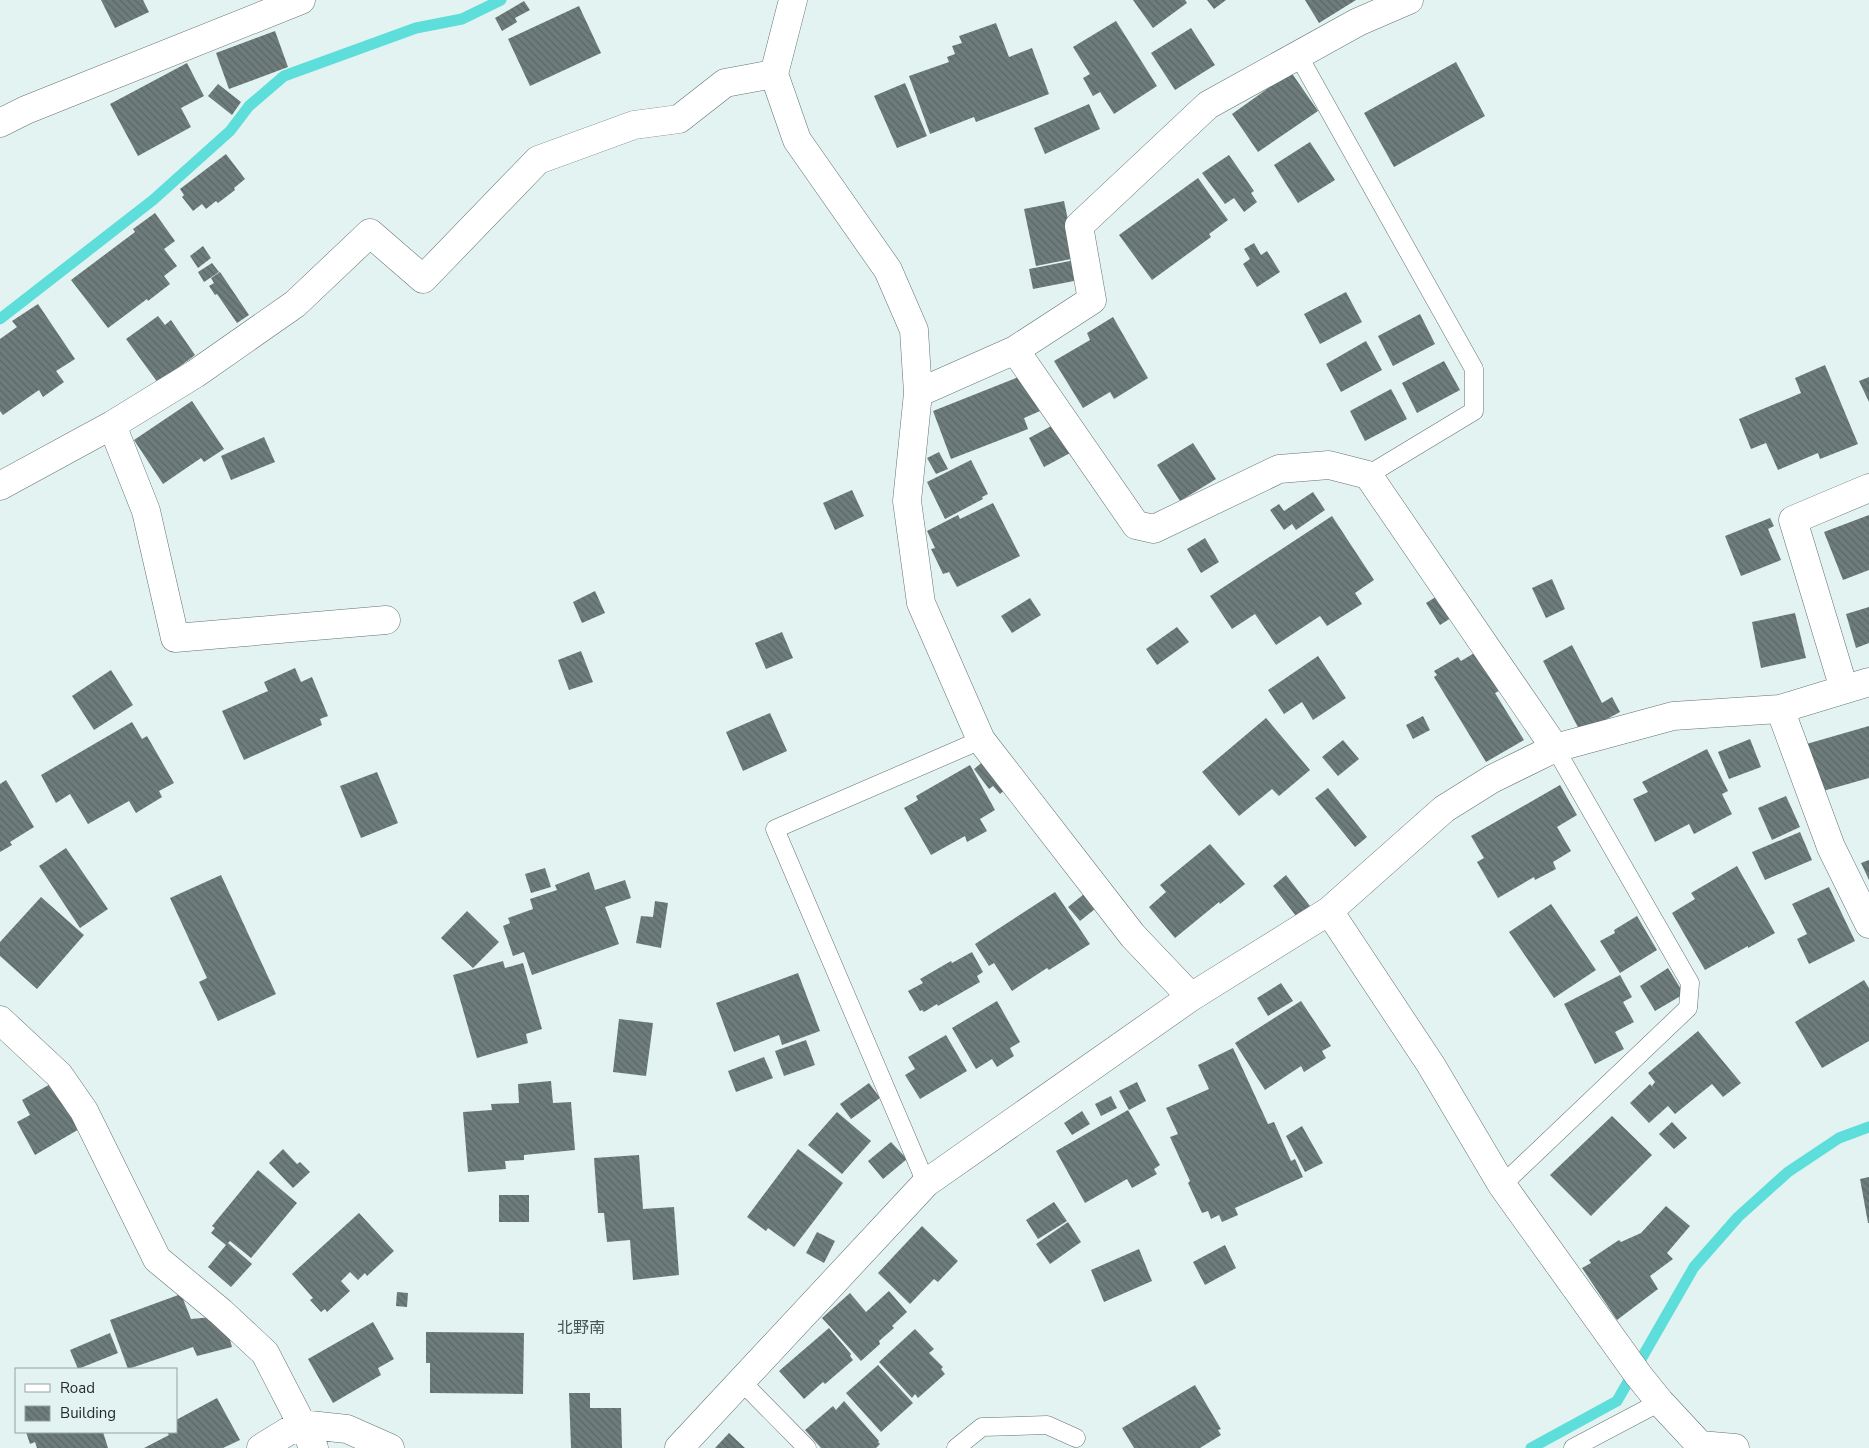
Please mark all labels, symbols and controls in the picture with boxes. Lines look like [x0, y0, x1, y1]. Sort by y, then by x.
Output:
district label: 北野南 [557, 1317, 605, 1339]
legend [15, 1368, 178, 1433]
text: Road [60, 1378, 95, 1398]
text: Building [60, 1403, 116, 1423]

